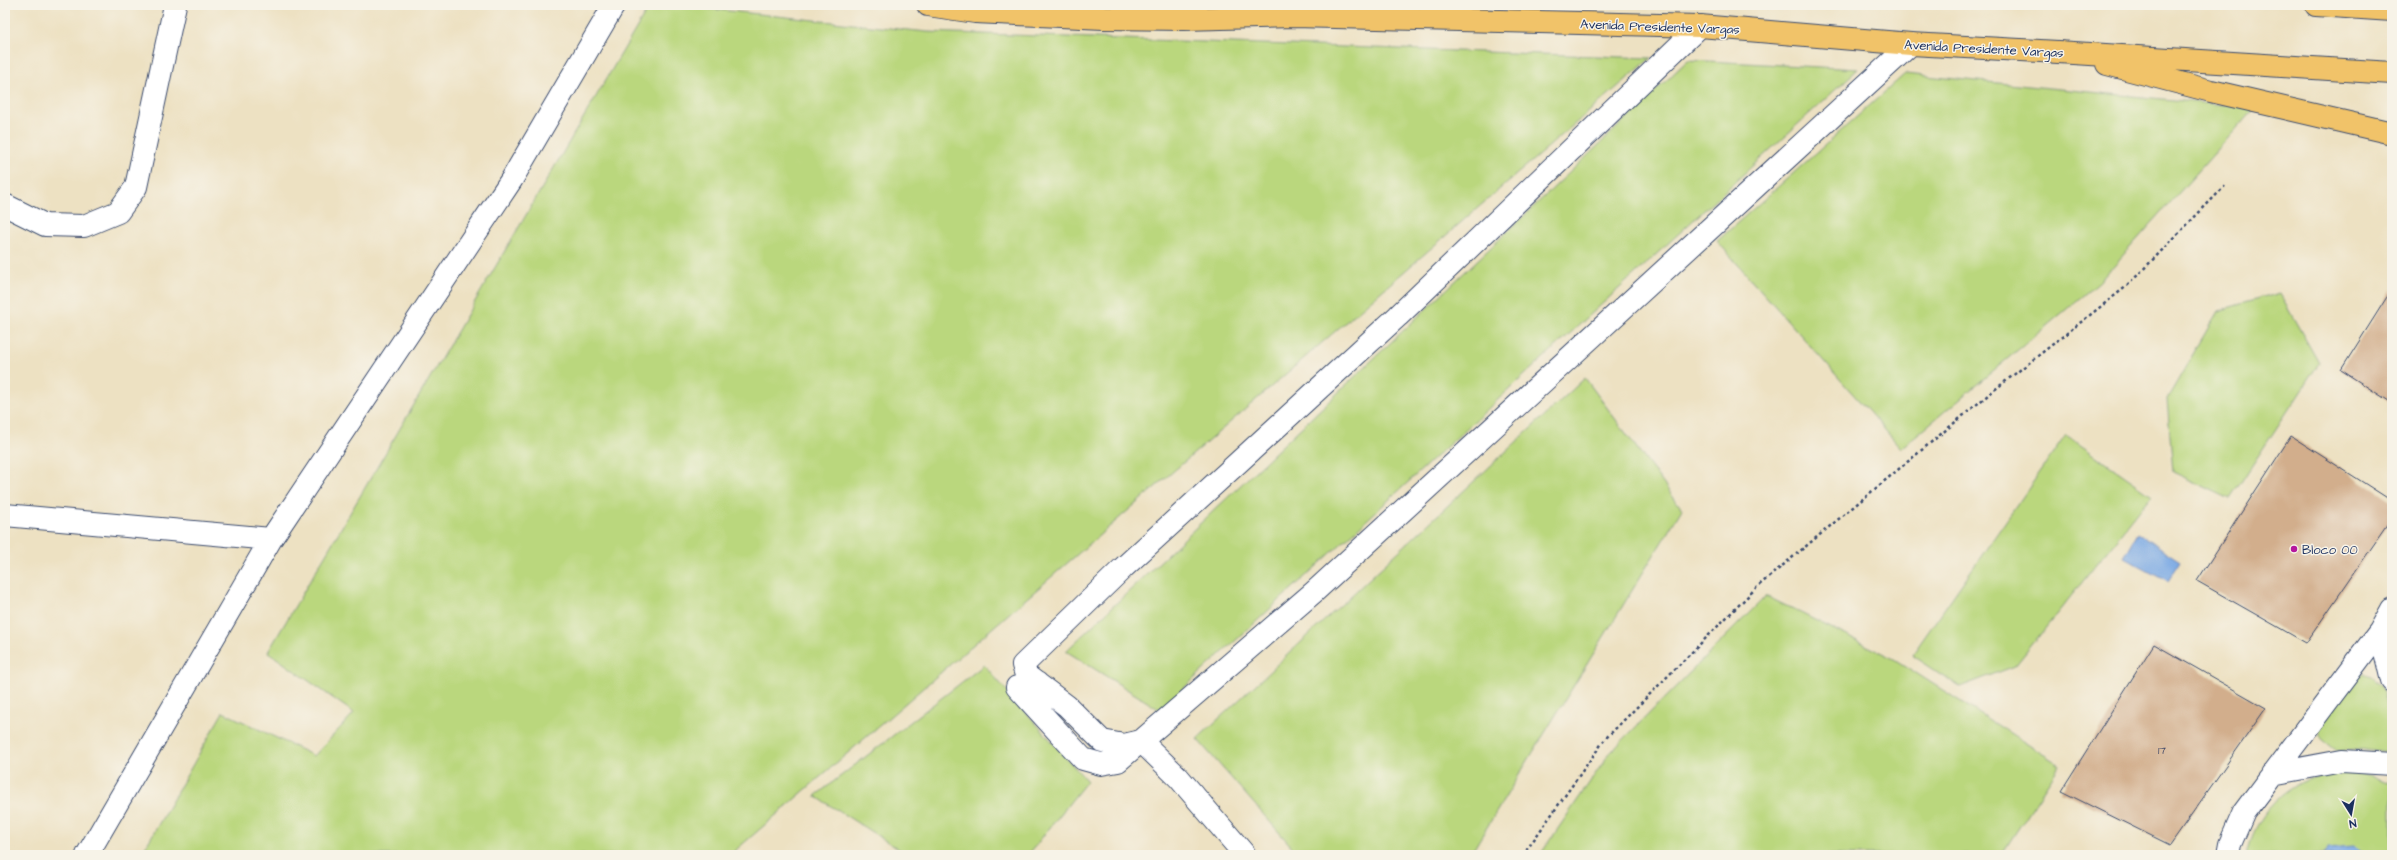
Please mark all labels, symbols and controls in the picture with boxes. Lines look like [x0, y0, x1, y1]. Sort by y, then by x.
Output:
street label: Avenida Presidente Vargas [1580, 15, 1740, 40]
street label: Avenida Presidente Vargas [1904, 36, 2065, 63]
place label: Bloco 00 [2302, 541, 2358, 559]
marker: Bloco 00 [2289, 544, 2299, 554]
house number: 17 [2158, 743, 2166, 758]
north arrow [2331, 794, 2371, 834]
text: N [2348, 815, 2358, 831]

